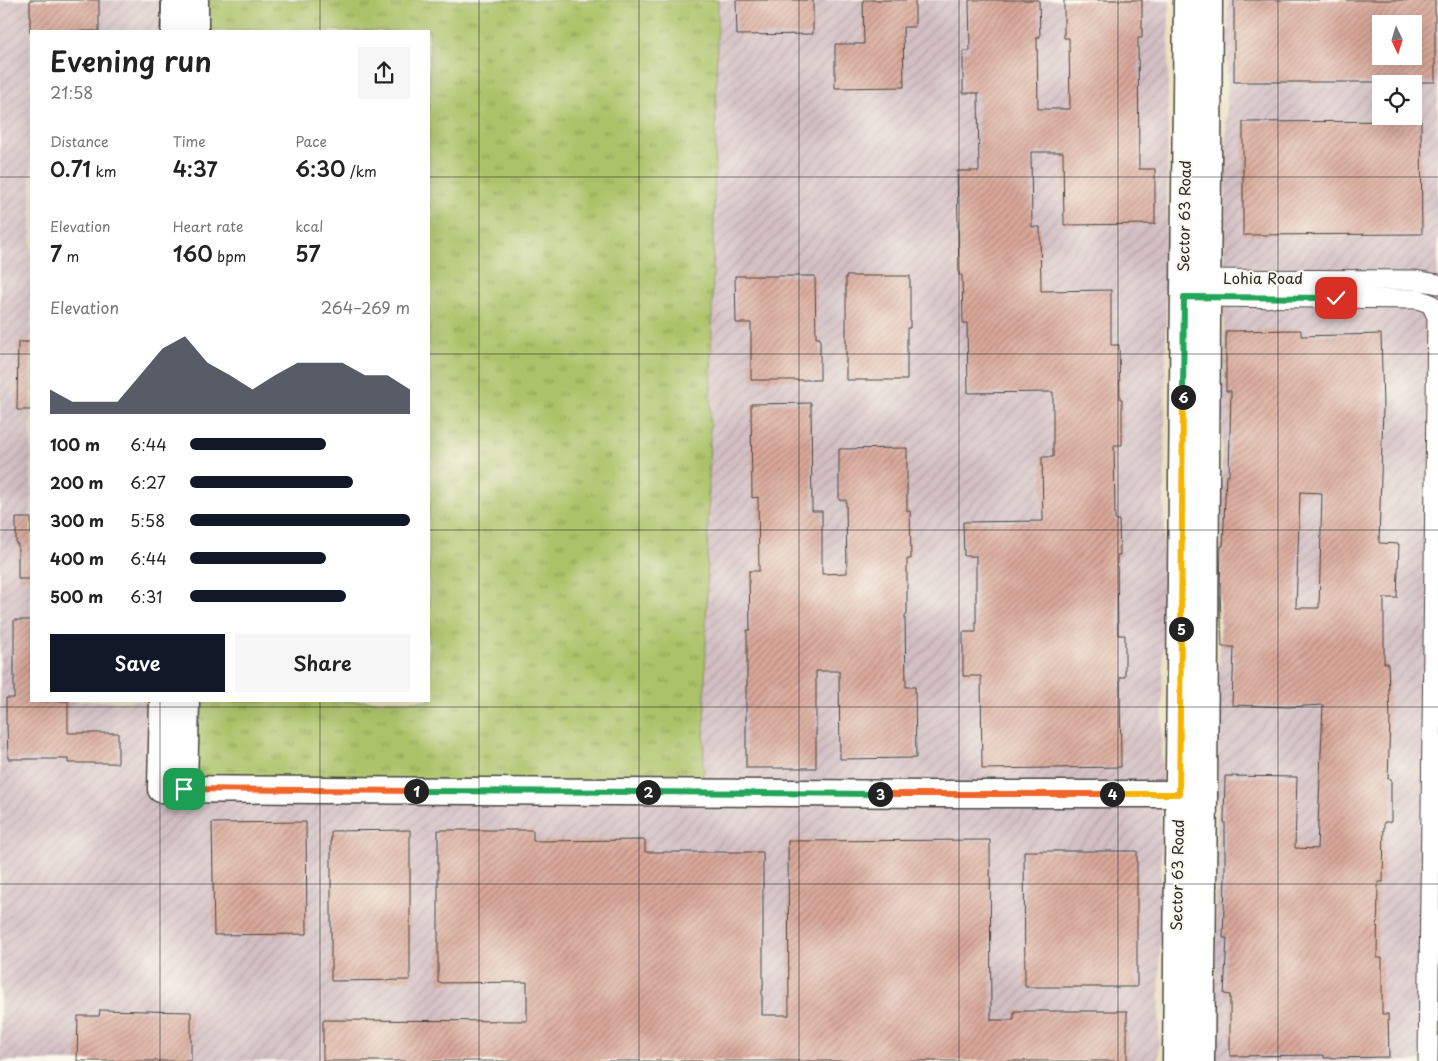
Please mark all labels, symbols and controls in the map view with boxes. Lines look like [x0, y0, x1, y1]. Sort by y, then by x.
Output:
north arrow [1372, 15, 1422, 65]
map controls [1372, 15, 1422, 125]
text: Evening run [50, 39, 212, 82]
button: share [358, 47, 410, 99]
button: locate [1372, 75, 1422, 125]
text: 21:58 [50, 80, 93, 104]
text: Distance [50, 131, 109, 152]
text: Time [173, 131, 206, 152]
text: Pace [295, 131, 327, 152]
text: 0.71 [50, 152, 91, 184]
text: 4:37 [173, 152, 218, 184]
text: 6:30 [295, 152, 346, 184]
street label: Sector 63 Road [1171, 160, 1196, 272]
text: km [91, 161, 117, 182]
text: /km [346, 161, 377, 182]
text: Elevation [50, 216, 110, 237]
text: Heart rate [173, 216, 243, 237]
text: kcal [295, 216, 323, 237]
text: 7 [50, 237, 62, 269]
text: 160 [173, 237, 213, 269]
text: 57 [295, 237, 321, 269]
text: m [62, 246, 79, 267]
text: bpm [213, 246, 246, 267]
street label: Lohia Road [1223, 266, 1303, 289]
pin [1315, 277, 1357, 319]
icon: check [1322, 284, 1350, 312]
text: Elevation [50, 295, 119, 319]
text: 264–269 m [321, 295, 410, 319]
pin: 6 [1170, 384, 1196, 410]
text: 6 [1179, 387, 1188, 408]
text: 100 m [50, 432, 100, 456]
text: 6:44 [130, 432, 167, 456]
text: 200 m [50, 470, 104, 494]
text: 6:27 [130, 470, 166, 494]
text: 300 m [50, 508, 104, 532]
text: 5:58 [130, 508, 165, 532]
text: 400 m [50, 546, 104, 570]
text: 6:44 [130, 546, 167, 570]
text: 500 m [50, 584, 103, 608]
text: 6:31 [130, 584, 163, 608]
pin: 5 [1168, 616, 1194, 642]
text: 5 [1177, 619, 1186, 640]
button: Save [50, 634, 225, 692]
button: Share [235, 634, 410, 692]
pin [163, 768, 205, 810]
icon: arrive [170, 775, 198, 803]
pin: 1 [404, 778, 428, 804]
pin: 2 [636, 780, 660, 804]
text: 1 [413, 781, 420, 802]
text: 2 [644, 782, 653, 803]
pin: 3 [868, 782, 892, 806]
pin: 4 [1100, 782, 1124, 806]
text: 3 [876, 784, 885, 805]
text: 4 [1108, 784, 1117, 805]
street label: Sector 63 Road [1164, 819, 1189, 931]

